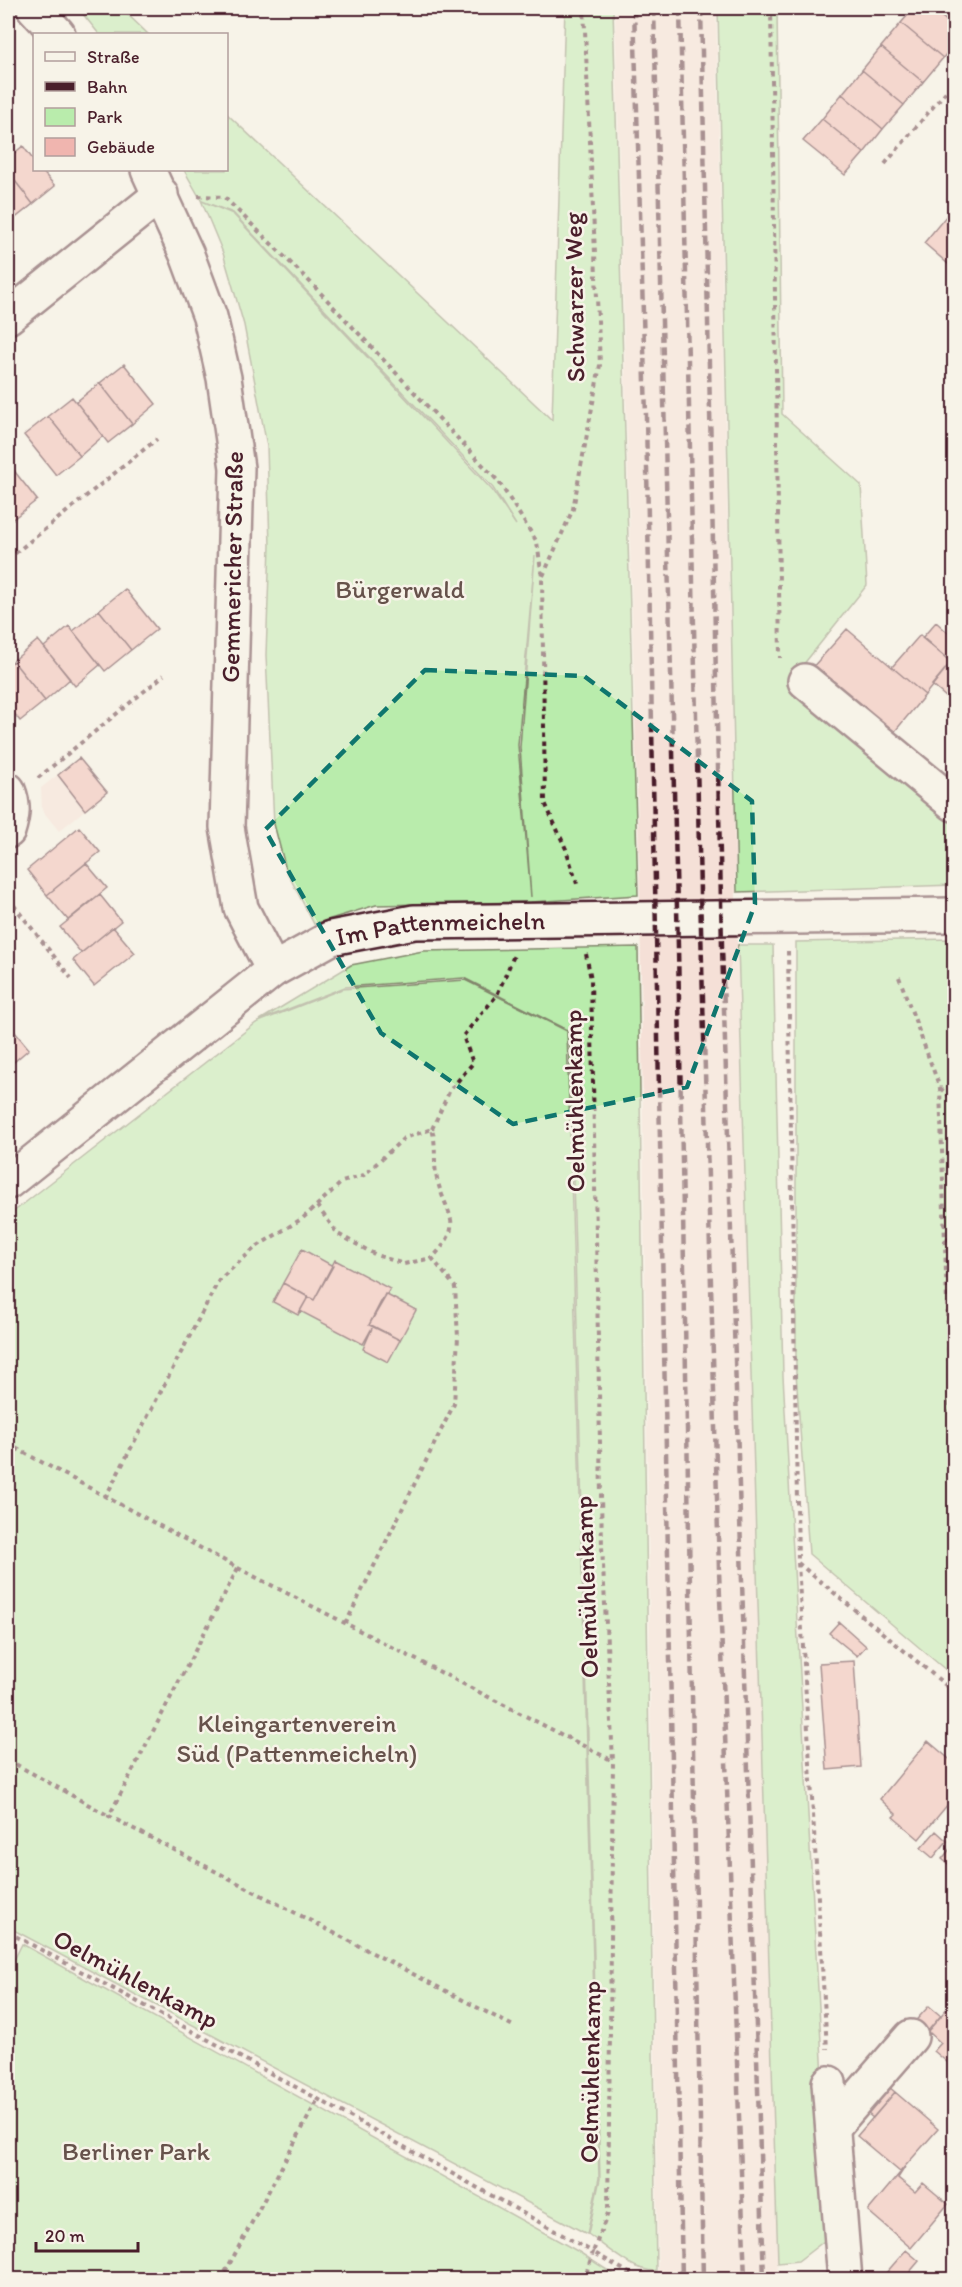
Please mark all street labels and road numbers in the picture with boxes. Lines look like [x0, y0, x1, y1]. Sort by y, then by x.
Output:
street label: Schwarzer Weg [557, 211, 591, 382]
street label: Gemmericher Straße [214, 451, 250, 683]
street label: Im Pattenmeicheln [333, 904, 546, 953]
street label: Oelmühlenkamp [556, 1009, 592, 1193]
street label: Oelmühlenkamp [567, 1495, 605, 1679]
street label: Oelmühlenkamp [48, 1922, 224, 2036]
street label: Oelmühlenkamp [572, 1980, 608, 2164]

